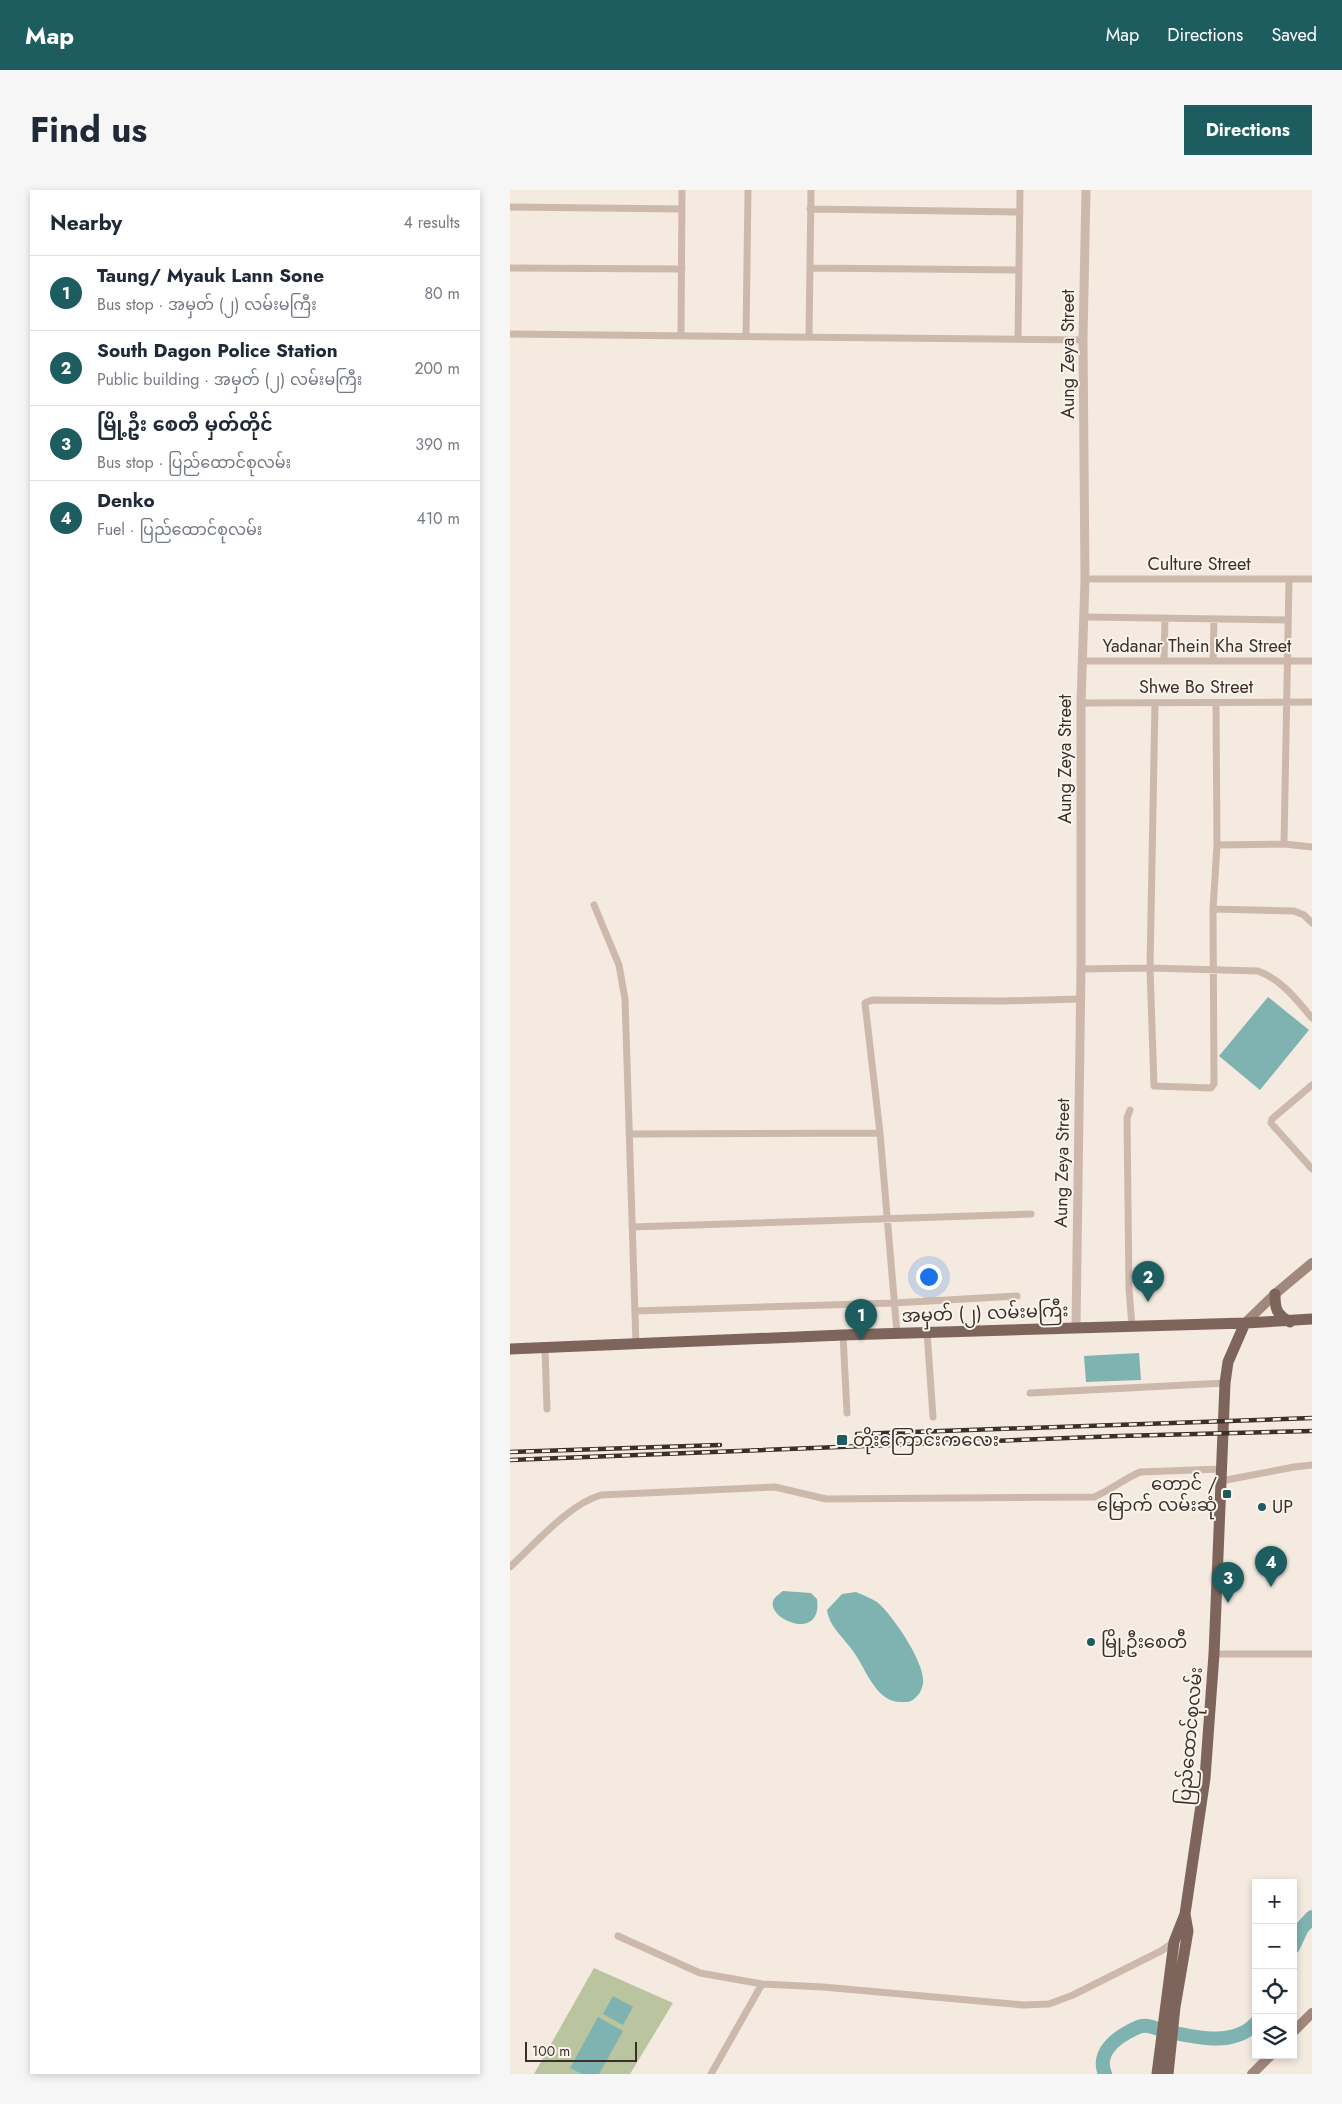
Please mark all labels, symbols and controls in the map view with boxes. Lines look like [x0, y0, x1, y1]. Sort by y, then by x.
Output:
text: Map [25, 18, 74, 53]
text: Map [1106, 22, 1139, 48]
text: Directions [1167, 22, 1243, 48]
text: Saved [1271, 22, 1317, 48]
text: Find us [30, 105, 147, 155]
button: Directions [1184, 105, 1312, 155]
text: Nearby [50, 208, 122, 238]
text: 4 results [404, 211, 460, 234]
text: Taung/ Myauk Lann Sone [97, 262, 324, 289]
text: 1 [62, 282, 70, 305]
text: 80 m [424, 282, 460, 305]
street label: Aung Zeya Street [1055, 289, 1081, 419]
text: Bus stop · အမှတ် (၂) လမ်းမကြီး [97, 293, 317, 316]
text: South Dagon Police Station [97, 337, 338, 364]
text: 2 [61, 357, 71, 380]
text: 200 m [414, 357, 460, 380]
text: Public building · အမှတ် (၂) လမ်းမကြီး [97, 368, 362, 391]
text: မြို့ဦး စေတီ မှတ်တိုင် [97, 411, 273, 438]
text: 3 [61, 433, 71, 456]
text: 390 m [415, 433, 460, 456]
text: Bus stop · ပြည်ထောင်စုလမ်း [97, 451, 291, 474]
text: Denko [97, 487, 155, 514]
text: 4 [60, 507, 72, 530]
text: 410 m [417, 507, 460, 530]
text: Fuel · ပြည်ထောင်စုလမ်း [97, 518, 262, 541]
street label: Culture Street [1147, 551, 1251, 577]
street label: Yadanar Thein Kha Street [1103, 633, 1292, 659]
street label: Shwe Bo Street [1139, 674, 1254, 700]
street label: Aung Zeya Street [1052, 694, 1078, 824]
street label: Aung Zeya Street [1048, 1097, 1076, 1228]
pin: 2 [1132, 1261, 1164, 1302]
your location [916, 1264, 942, 1290]
street label: အမှတ် (၂) လမ်းမကြီး [901, 1296, 1069, 1331]
pin: 1 [845, 1299, 877, 1340]
place label: တိုးကြောင်းကလေး [853, 1426, 999, 1455]
marker: တိုးကြောင်းကလေး [835, 1433, 849, 1447]
place label: တောင် / မြောက် လမ်းဆုံ [1097, 1471, 1217, 1520]
marker: တောင် / မြောက် လမ်းဆုံ [1221, 1488, 1233, 1500]
place label: UP [1272, 1494, 1293, 1520]
marker: UP [1256, 1501, 1268, 1513]
pin: 4 [1255, 1546, 1287, 1587]
pin: 3 [1212, 1562, 1244, 1603]
place label: မြို့ဦးစေတီ [1101, 1628, 1187, 1657]
marker: မြို့ဦးစေတီ [1085, 1636, 1097, 1648]
street label: ပြည်ထောင်စုလမ်း [1171, 1666, 1211, 1806]
map controls [1252, 1879, 1297, 2059]
button: + [1252, 1879, 1297, 1924]
button: − [1252, 1924, 1297, 1969]
button: locate [1252, 1969, 1297, 2014]
button: layers [1252, 2014, 1297, 2059]
scale bar [525, 2039, 638, 2062]
text: 100 m [532, 2041, 570, 2061]

